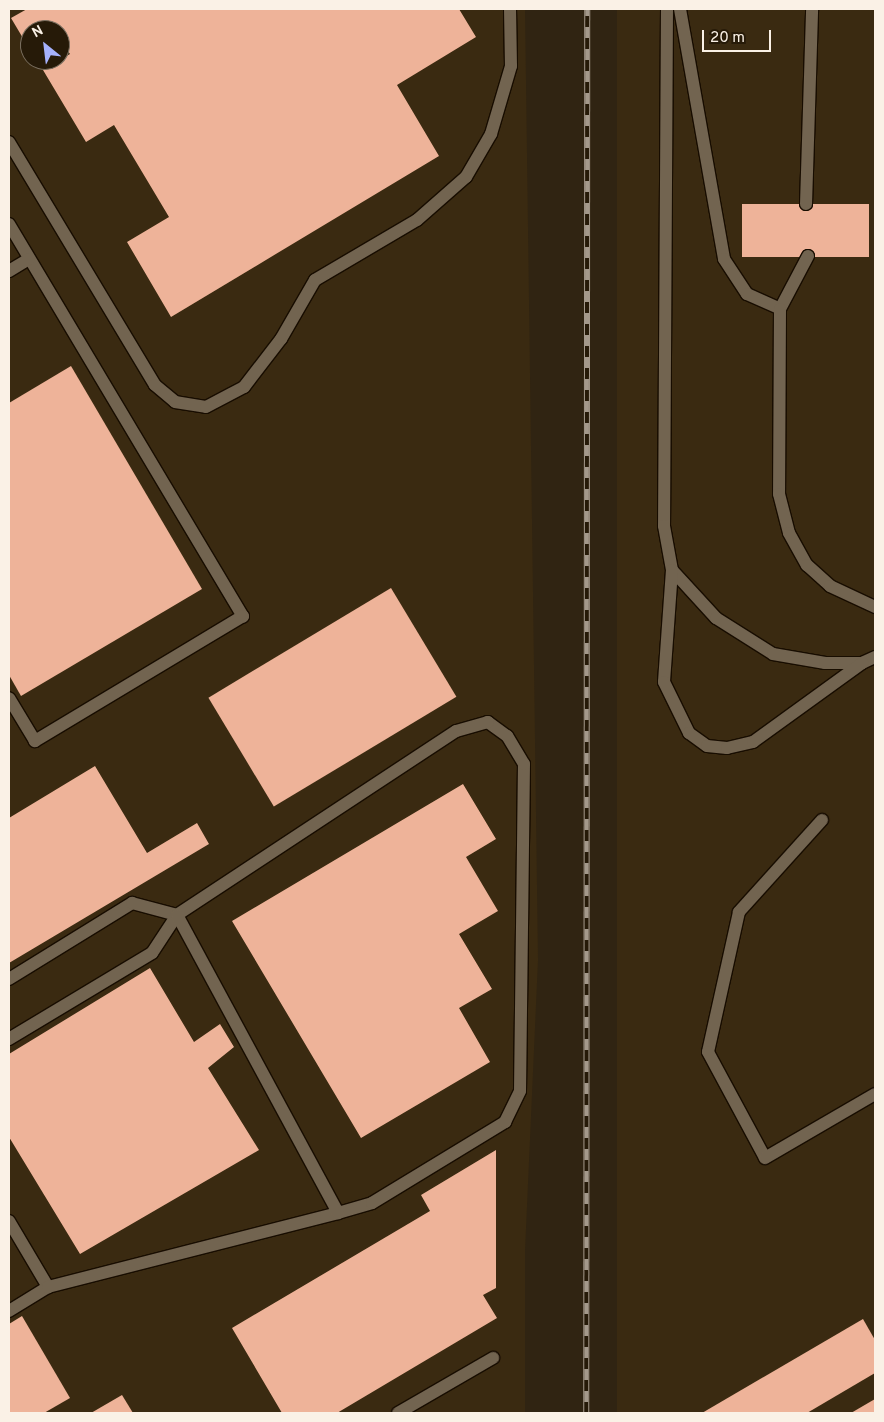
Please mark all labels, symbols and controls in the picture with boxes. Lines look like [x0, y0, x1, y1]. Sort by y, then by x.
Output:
north arrow [20, 20, 70, 70]
scale bar [704, 20, 773, 52]
text: N [29, 22, 46, 42]
text: 20 m [710, 29, 745, 48]

